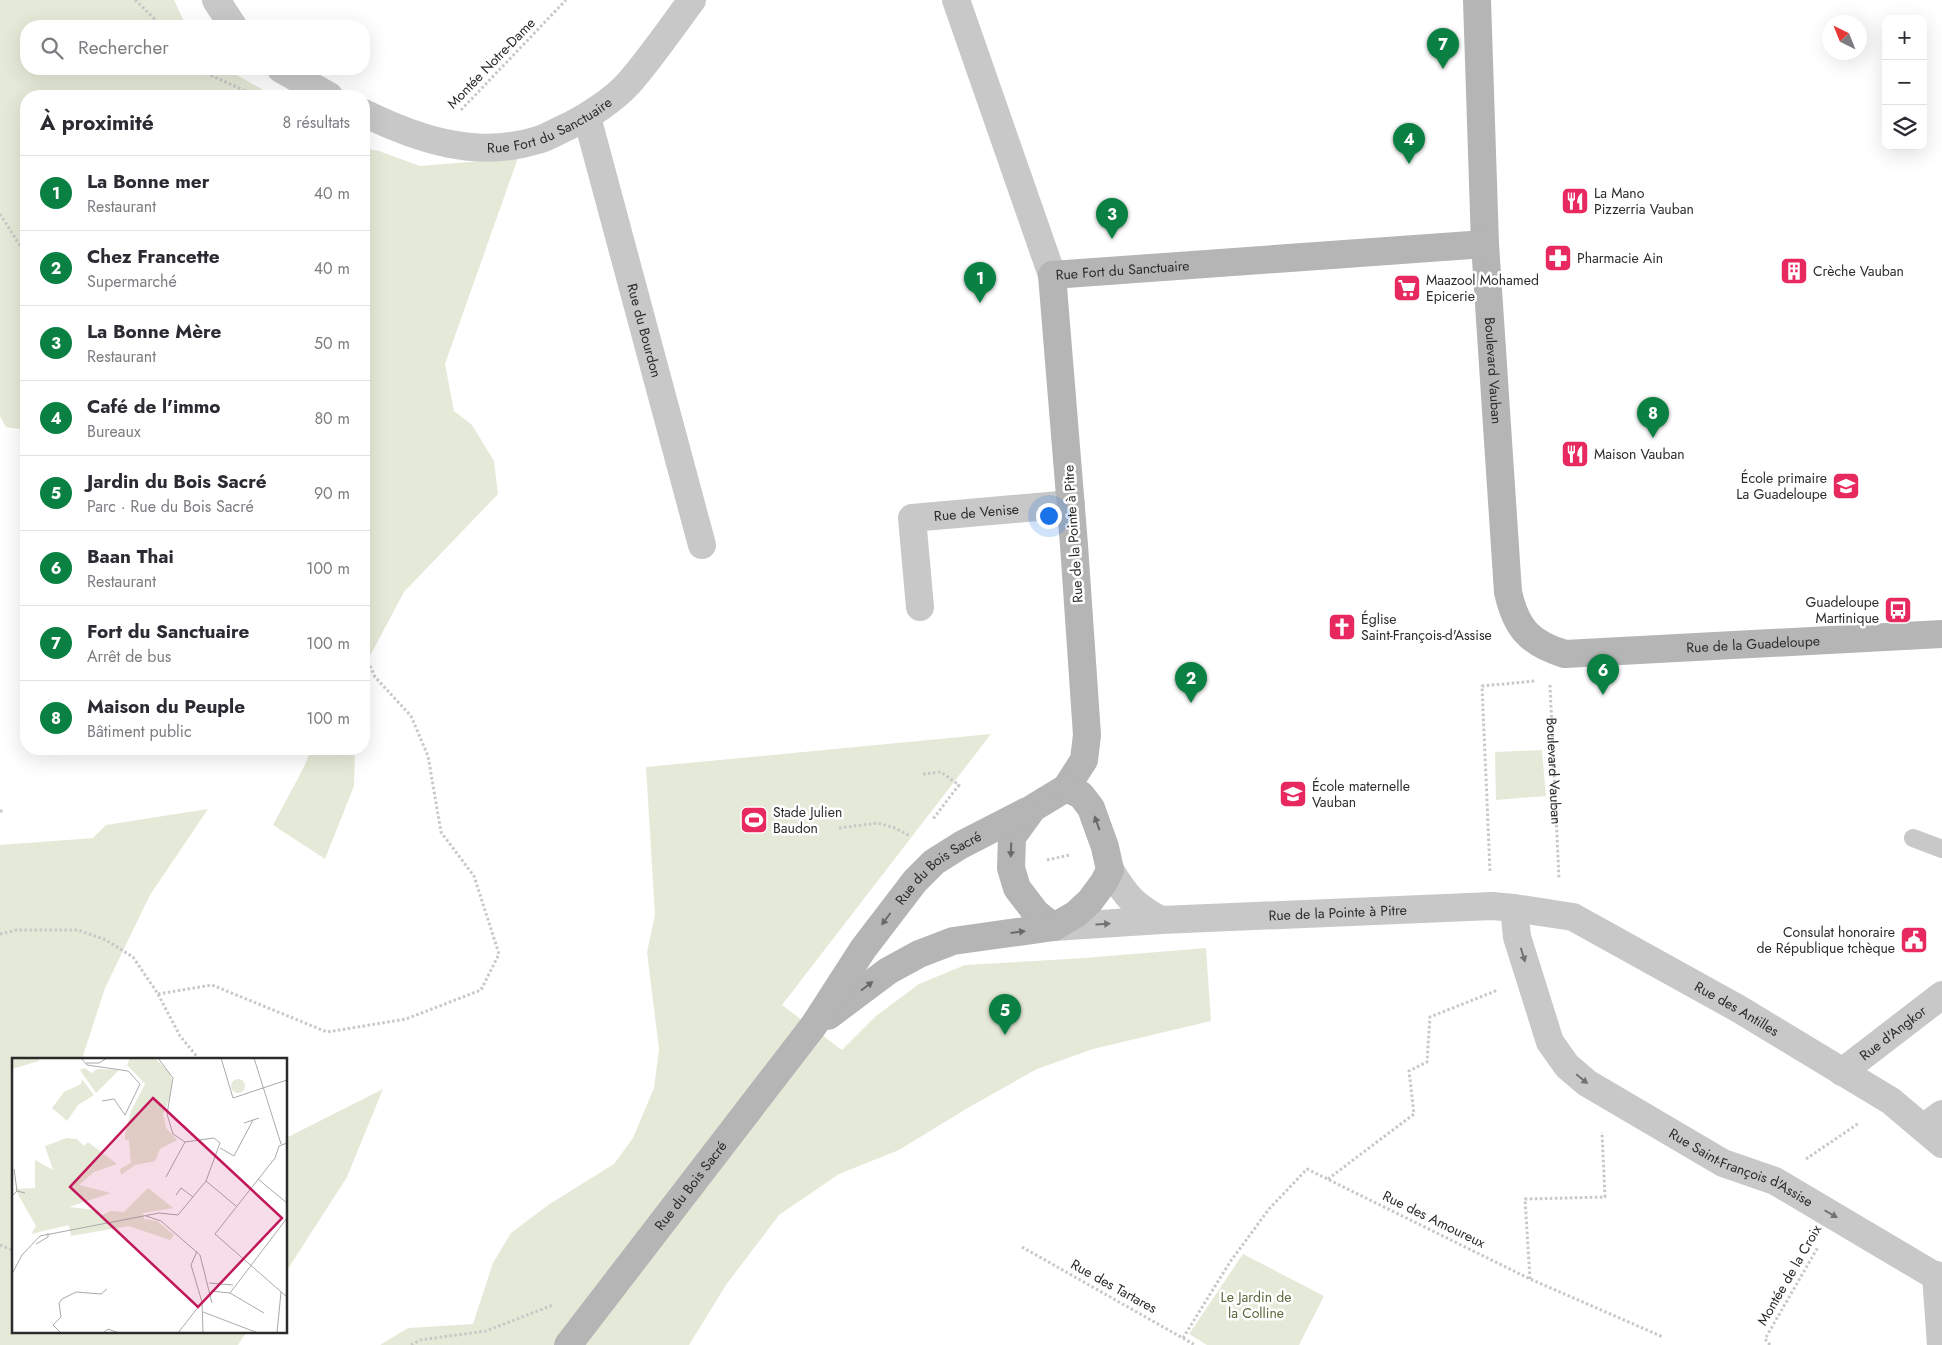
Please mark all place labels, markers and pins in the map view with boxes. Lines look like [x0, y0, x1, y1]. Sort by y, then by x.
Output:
pin: 7 [1427, 28, 1459, 69]
pin: 4 [1393, 123, 1425, 164]
place label: La Mano Pizzerria Vauban [1594, 183, 1694, 219]
restaurant icon: La Mano Pizzerria Vauban [1560, 186, 1590, 216]
pin: 3 [1096, 198, 1128, 239]
pharmacy icon: Pharmacie Ain [1543, 243, 1573, 273]
place label: Pharmacie Ain [1577, 248, 1663, 268]
building icon: Crèche Vauban [1779, 256, 1809, 286]
place label: Crèche Vauban [1813, 261, 1904, 281]
pin: 1 [964, 262, 996, 303]
place label: Maazool Mohamed Epicerie [1426, 270, 1539, 306]
supermarket icon: Maazool Mohamed Epicerie [1392, 273, 1422, 303]
pin: 8 [1637, 397, 1669, 438]
restaurant icon: Maison Vauban [1560, 439, 1590, 469]
place label: Maison Vauban [1594, 444, 1685, 464]
place label: École primaire La Guadeloupe [1736, 468, 1827, 504]
school or university icon: École primaire La Guadeloupe [1831, 471, 1861, 501]
place label: Guadeloupe Martinique [1805, 592, 1879, 628]
bus stop icon: Guadeloupe Martinique [1883, 595, 1913, 625]
place label: Église Saint-François-d'Assise [1361, 609, 1492, 645]
church icon: Église Saint-François-d'Assise [1327, 612, 1357, 642]
pin: 6 [1587, 654, 1619, 695]
pin: 2 [1175, 662, 1207, 703]
place label: École maternelle Vauban [1312, 776, 1410, 812]
school or university icon: École maternelle Vauban [1278, 779, 1308, 809]
place label: Stade Julien Baudon [773, 802, 842, 838]
sports icon: Stade Julien Baudon [739, 805, 769, 835]
place label: Consulat honoraire de République tchèque [1756, 922, 1895, 958]
public building icon: Consulat honoraire de République tchèque [1899, 925, 1929, 955]
pin: 5 [989, 994, 1021, 1035]

